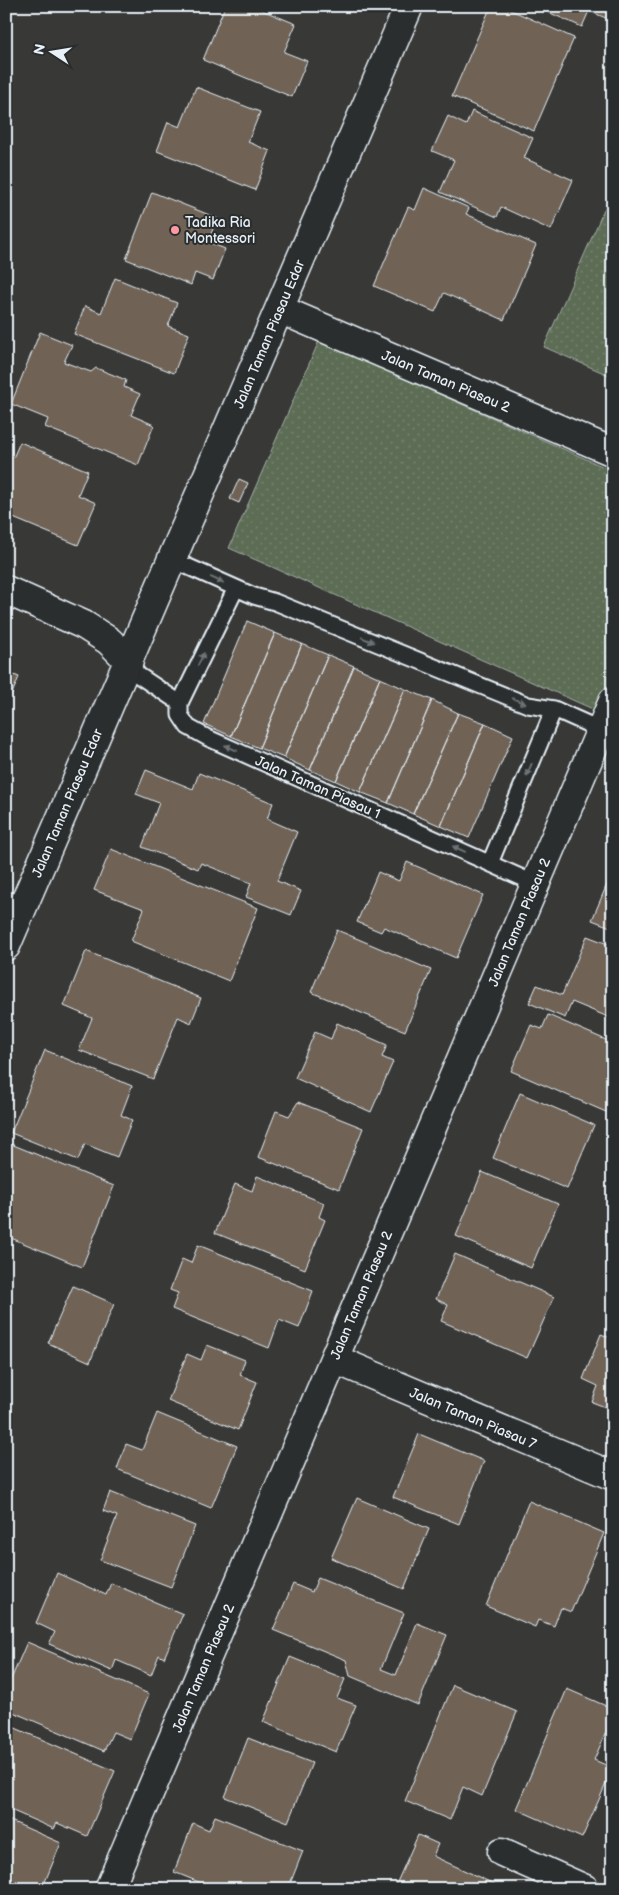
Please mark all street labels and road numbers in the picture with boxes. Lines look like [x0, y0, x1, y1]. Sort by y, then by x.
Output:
street label: Jalan Taman Piasau Edar [230, 256, 309, 411]
street label: Jalan Taman Piasau 2 [379, 347, 513, 417]
street label: Jalan Taman Piasau Edar [28, 725, 107, 880]
street label: Jalan Taman Piasau 1 [253, 752, 383, 823]
street label: Jalan Taman Piasau 2 [485, 855, 555, 989]
street label: Jalan Taman Piasau 2 [327, 1228, 397, 1362]
street label: Jalan Taman Piasau 7 [407, 1384, 539, 1453]
street label: Jalan Taman Piasau 2 [169, 1601, 239, 1735]

